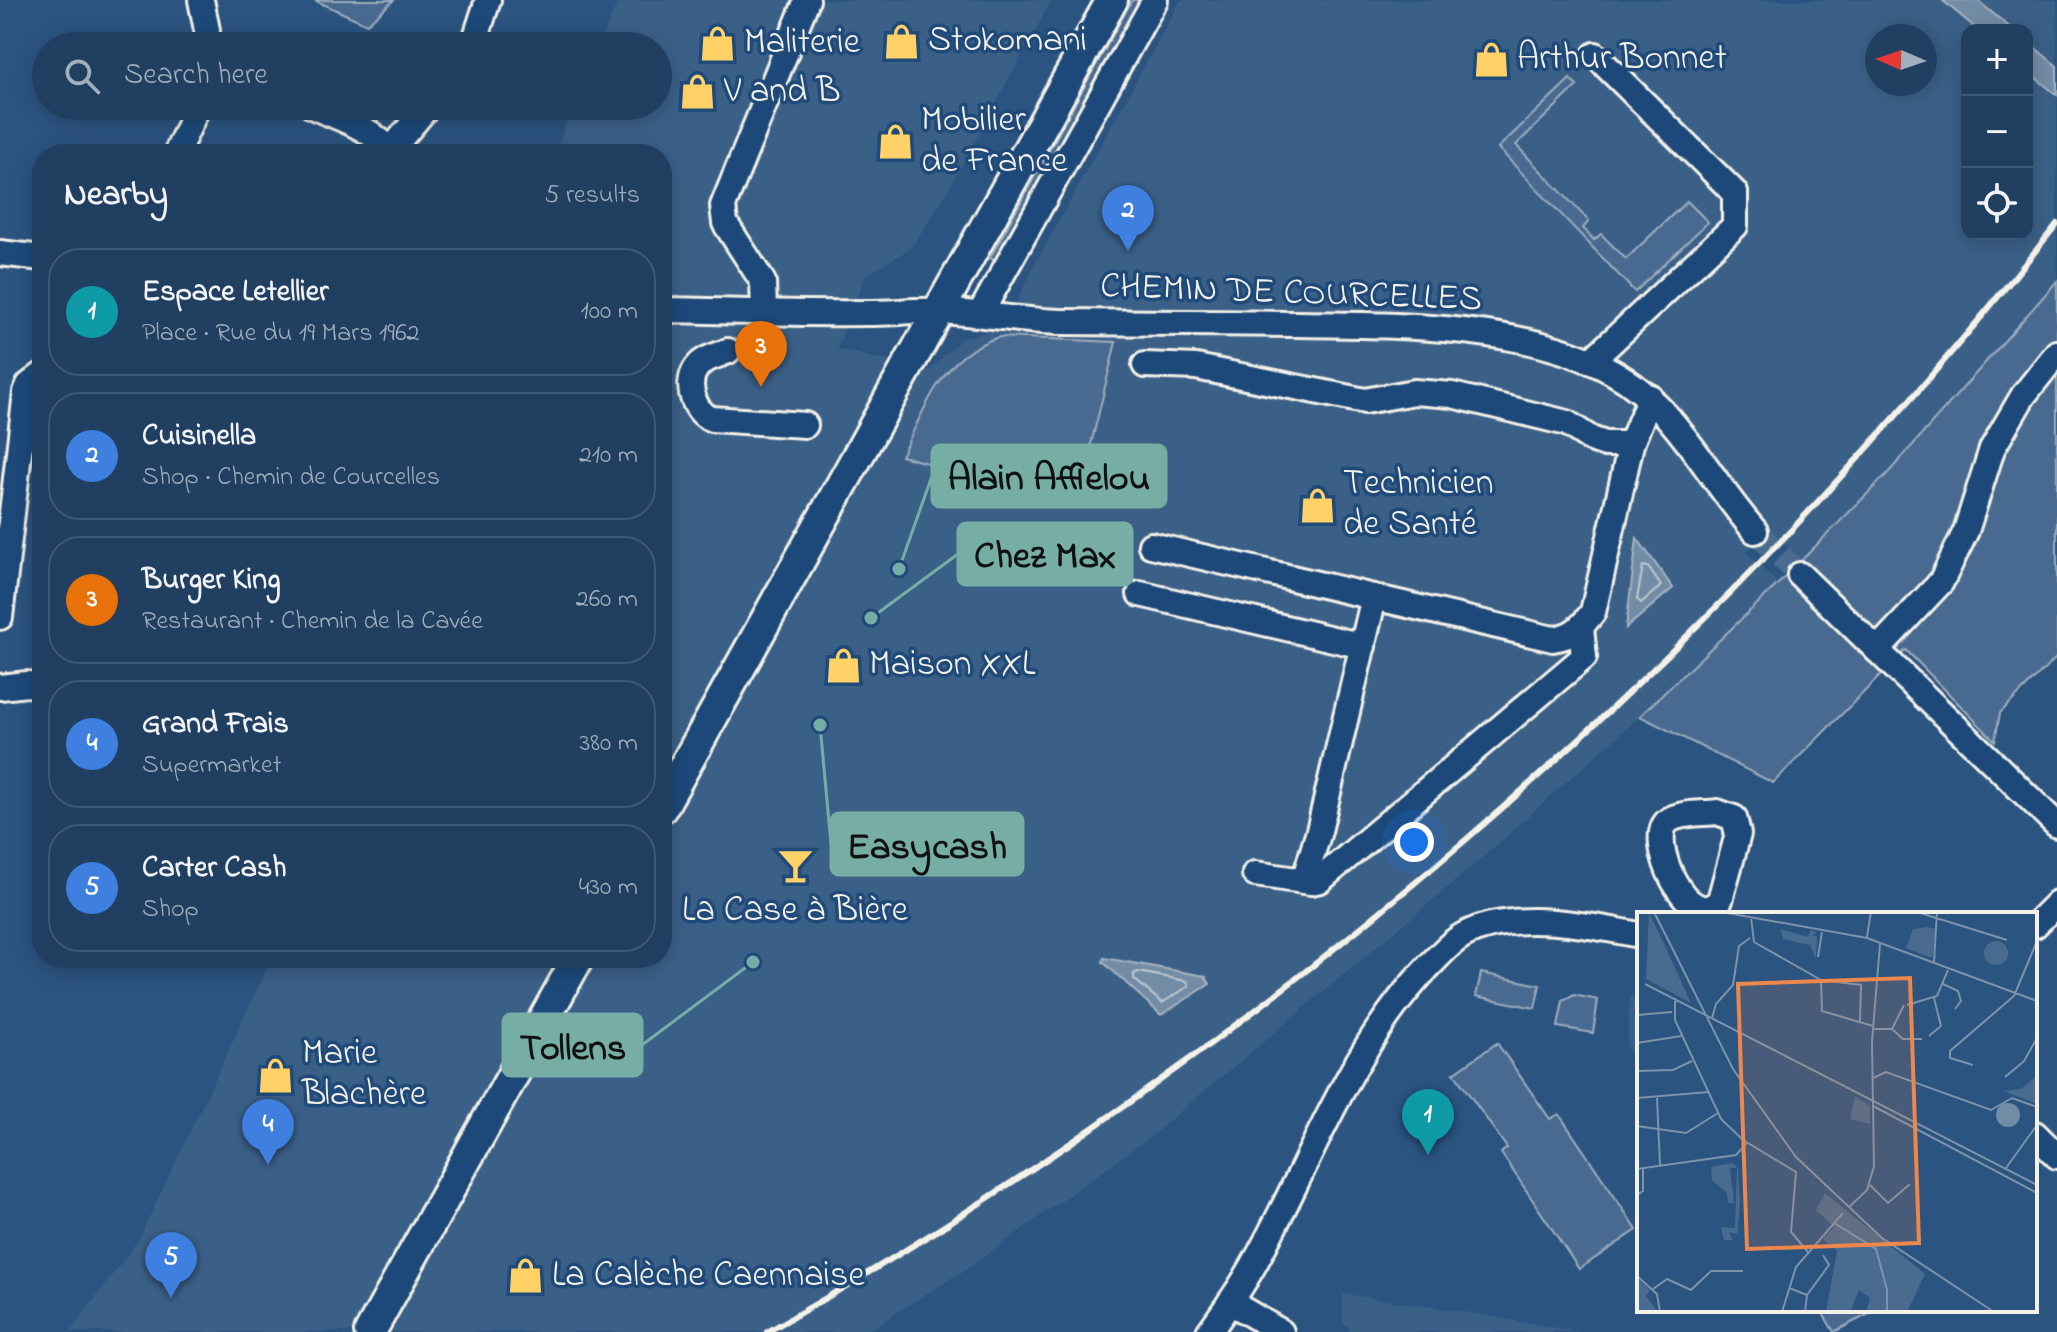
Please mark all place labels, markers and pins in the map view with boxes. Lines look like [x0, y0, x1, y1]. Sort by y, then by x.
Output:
place label: Stokomani [928, 15, 1087, 68]
place label: Maliterie [744, 17, 861, 70]
shop icon: Stokomani [883, 22, 921, 60]
shop icon: Maliterie [699, 24, 737, 62]
place label: Arthur Bonnet [1517, 33, 1727, 86]
shop icon: Arthur Bonnet [1472, 40, 1510, 78]
place label: V and B [723, 66, 841, 119]
shop icon: V and B [679, 73, 717, 111]
place label: Mobilier de France [921, 95, 1068, 189]
shop icon: Mobilier de France [876, 123, 914, 161]
pin: 2 [1102, 185, 1154, 251]
pin: 3 [735, 321, 787, 387]
callout: Alain Afflelou [932, 445, 1166, 507]
place label: Technicien de Santé [1343, 458, 1493, 552]
shop icon: Technicien de Santé [1298, 486, 1336, 524]
callout: Chez Max [958, 523, 1132, 585]
place label: Maison XXL [869, 639, 1036, 692]
shop icon: Maison XXL [824, 646, 862, 684]
callout: Easycash [831, 813, 1023, 875]
bar icon: La Case à Bière [776, 847, 814, 885]
place label: La Case à Bière [682, 885, 909, 938]
callout: Tollens [503, 1014, 642, 1076]
place label: Marie Blachère [301, 1028, 427, 1122]
shop icon: Marie Blachère [257, 1056, 295, 1094]
pin: 1 [1402, 1089, 1454, 1155]
pin: 4 [242, 1099, 294, 1165]
pin: 5 [145, 1232, 197, 1298]
place label: La Calèche Caennaise [552, 1250, 865, 1303]
shop icon: La Calèche Caennaise [507, 1257, 545, 1295]

